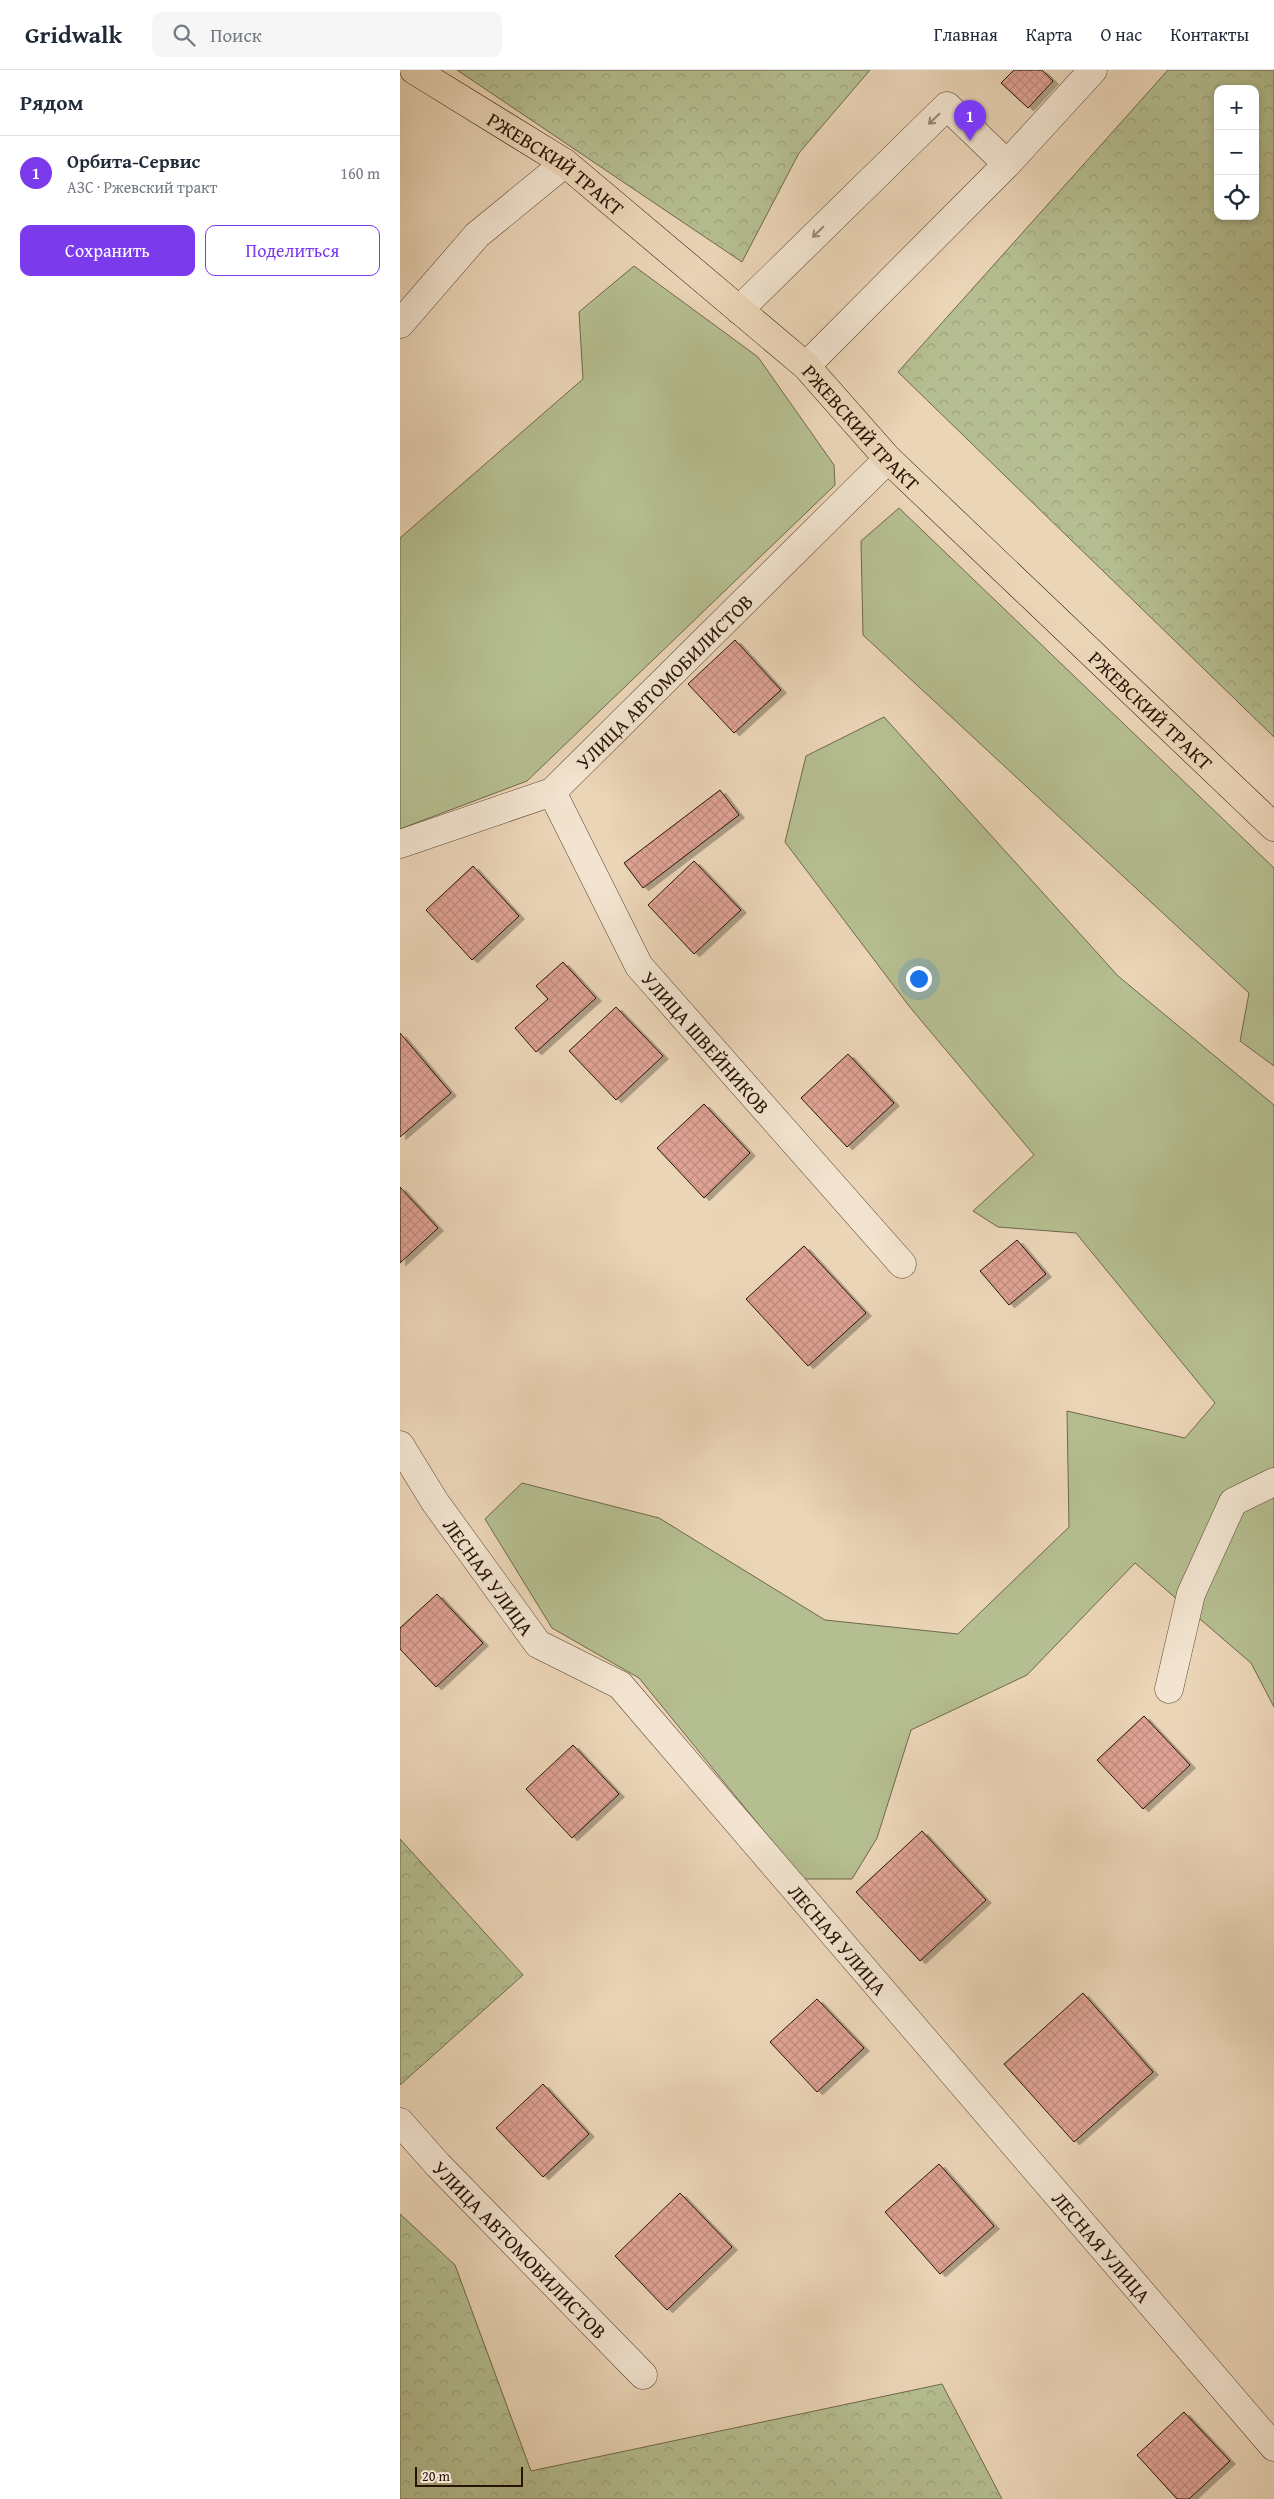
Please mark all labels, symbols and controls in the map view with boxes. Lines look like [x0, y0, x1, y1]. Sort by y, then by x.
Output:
search box [152, 12, 502, 57]
text: Gridwalk [25, 17, 122, 52]
icon: search [170, 21, 198, 49]
text: Поиск [210, 21, 262, 49]
text: Главная [934, 21, 998, 48]
text: Карта [1026, 21, 1072, 48]
text: О нас [1100, 21, 1142, 48]
text: Контакты [1170, 21, 1249, 48]
map controls [1214, 85, 1259, 220]
button: + [1214, 85, 1259, 130]
text: Рядом [20, 87, 83, 118]
pin: 1 [954, 100, 986, 141]
street label: РЖЕВСКИЙ ТРАКТ [482, 104, 631, 222]
one-way arrow [928, 112, 940, 125]
button: − [1214, 130, 1259, 175]
text: Орбита-Сервис [67, 147, 200, 175]
text: 1 [32, 161, 40, 185]
text: 160 m [340, 161, 380, 185]
text: АЗС · Ржевский тракт [67, 175, 217, 199]
button: locate [1214, 175, 1259, 220]
button: Сохранить [20, 225, 195, 276]
button: Поделиться [205, 225, 380, 276]
one-way arrow [812, 226, 824, 239]
street label: РЖЕВСКИЙ ТРАКТ [796, 358, 927, 497]
street label: УЛИЦА АВТОМОБИЛИСТОВ [569, 587, 759, 776]
street label: РЖЕВСКИЙ ТРАКТ [1082, 643, 1220, 776]
street label: УЛИЦА ШВЕЙНИКОВ [635, 964, 777, 1120]
your location [906, 966, 932, 992]
street label: ЛЕСНАЯ УЛИЦА [437, 1512, 542, 1641]
street label: ЛЕСНАЯ УЛИЦА [782, 1877, 894, 2001]
street label: УЛИЦА АВТОМОБИЛИСТОВ [426, 2153, 614, 2345]
street label: ЛЕСНАЯ УЛИЦА [1046, 2184, 1158, 2309]
scale bar [415, 2464, 522, 2487]
text: 20 m [422, 2466, 450, 2486]

